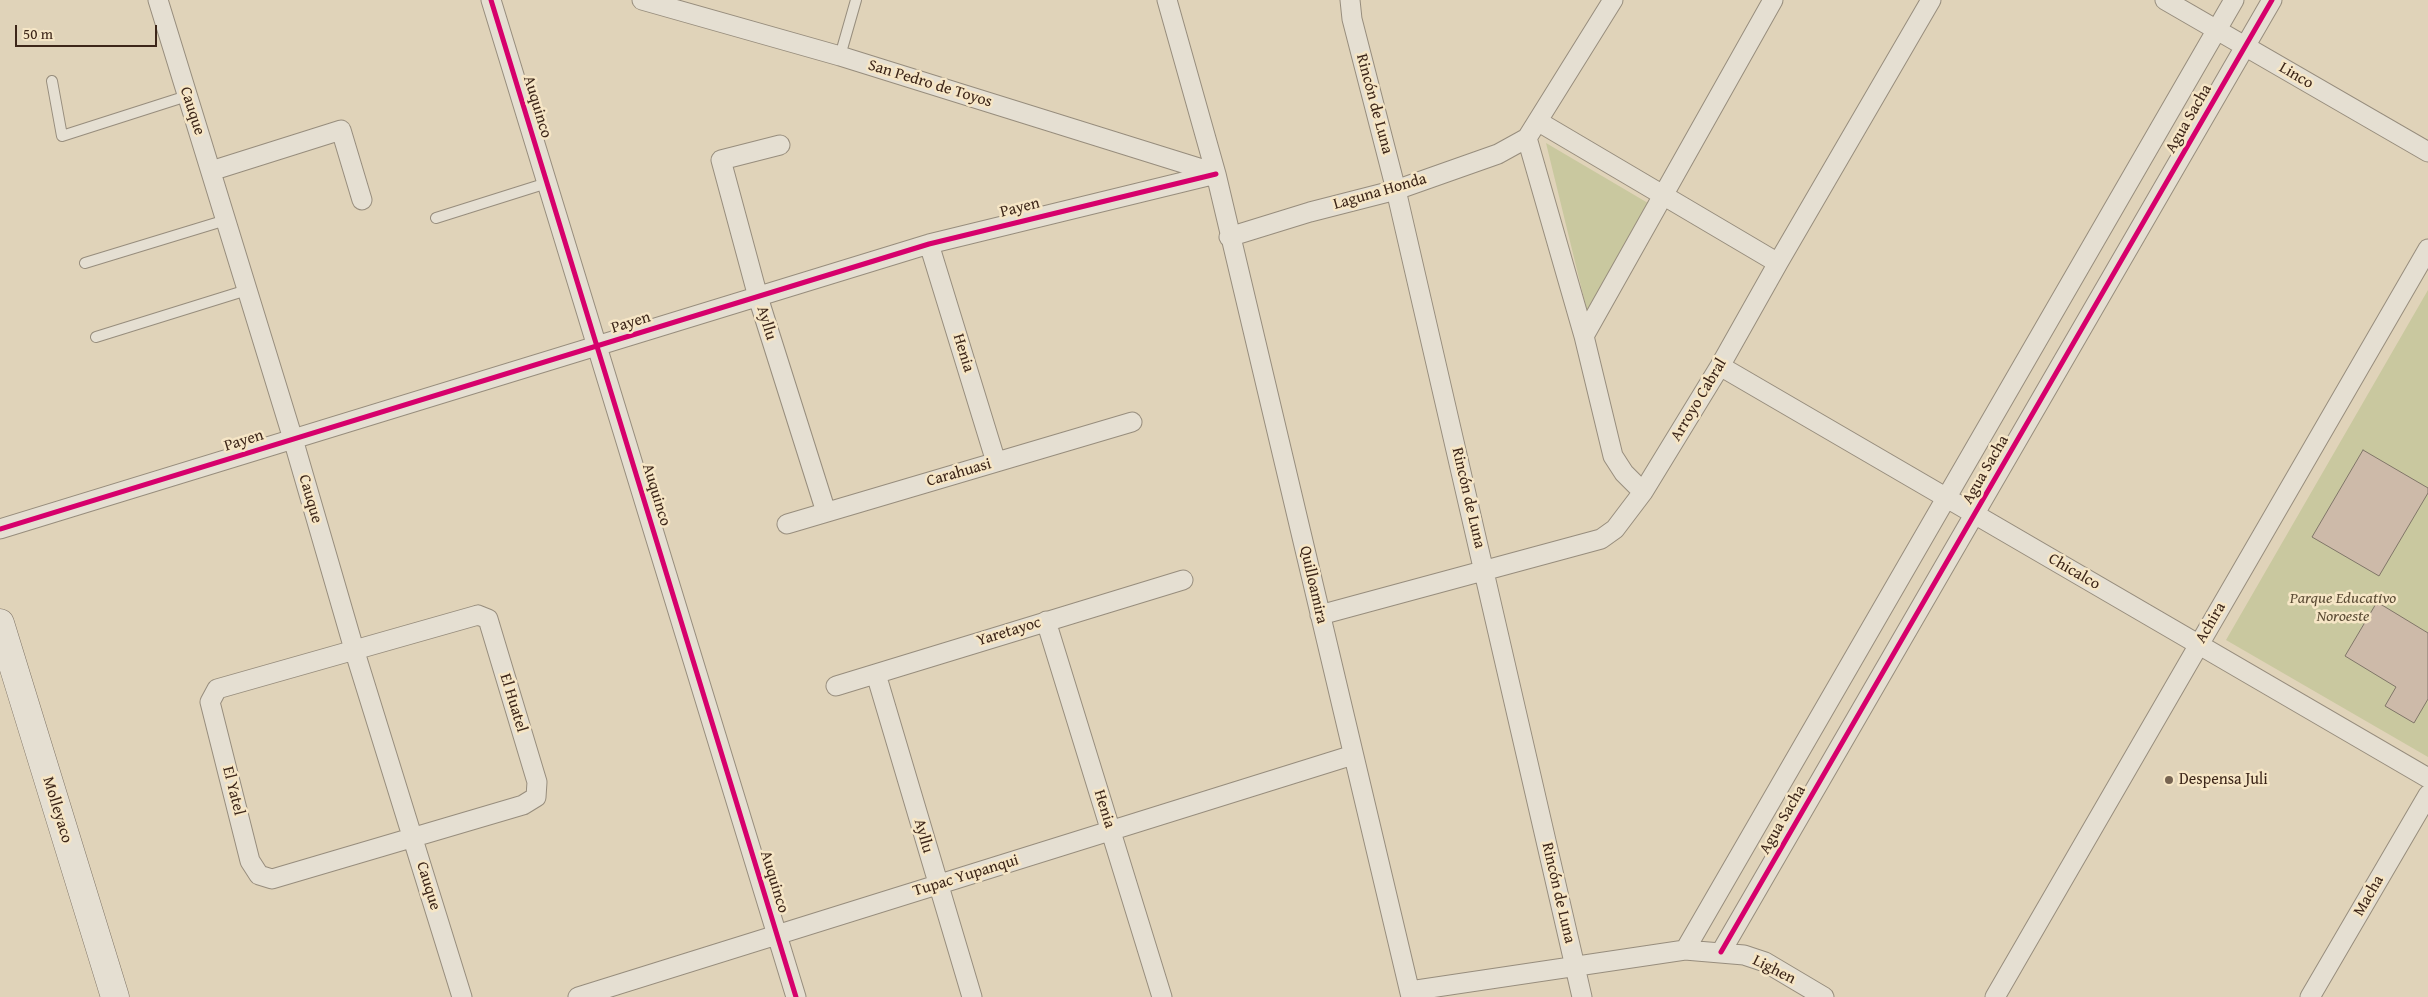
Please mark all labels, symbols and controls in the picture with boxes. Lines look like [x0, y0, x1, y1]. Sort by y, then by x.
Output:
scale bar [18, 15, 160, 47]
text: 50 m [23, 23, 53, 44]
street label: Rincón de Luna [1351, 52, 1397, 156]
street label: San Pedro de Toyos [866, 56, 994, 112]
street label: Linco [2275, 59, 2317, 93]
street label: Auquinco [518, 74, 556, 140]
street label: Agua Sacha [2162, 81, 2216, 157]
street label: Cauque [175, 84, 209, 138]
street label: Laguna Honda [1331, 170, 1429, 214]
street label: Payen [998, 194, 1042, 222]
street label: Ayllu [752, 304, 780, 342]
street label: Payen [609, 308, 653, 338]
street label: Henia [948, 331, 978, 375]
street label: Arroyo Cabral [1667, 355, 1731, 445]
street label: Payen [222, 426, 266, 456]
street label: Agua Sacha [1959, 432, 2013, 508]
street label: Rincón de Luna [1447, 446, 1489, 550]
street label: Carahuasi [924, 455, 994, 491]
street label: Auquinco [637, 462, 675, 528]
street label: Cauque [294, 473, 326, 525]
street label: Quilloamira [1295, 544, 1331, 626]
street label: Chicalco [2045, 550, 2103, 594]
park label: Parque Educativo Noroeste [2290, 589, 2396, 627]
street label: Achira [2192, 599, 2230, 647]
street label: Yaretayoc [975, 613, 1043, 651]
street label: El Huatel [495, 671, 531, 735]
street label: El Yatel [218, 764, 248, 818]
place label: Despensa Juli [2179, 770, 2268, 790]
marker: Despensa Juli [2163, 774, 2175, 786]
street label: Molleyaco [38, 775, 76, 845]
street label: Agua Sacha [1756, 782, 1810, 858]
street label: Henia [1089, 787, 1119, 831]
street label: Ayllu [909, 817, 937, 855]
street label: Rincón de Luna [1537, 841, 1579, 945]
street label: Auquinco [755, 849, 793, 915]
street label: Tupac Yupanqui [911, 851, 1021, 901]
street label: Cauque [412, 860, 444, 912]
street label: Macha [2350, 872, 2388, 920]
street label: Lighen [1749, 951, 1799, 989]

